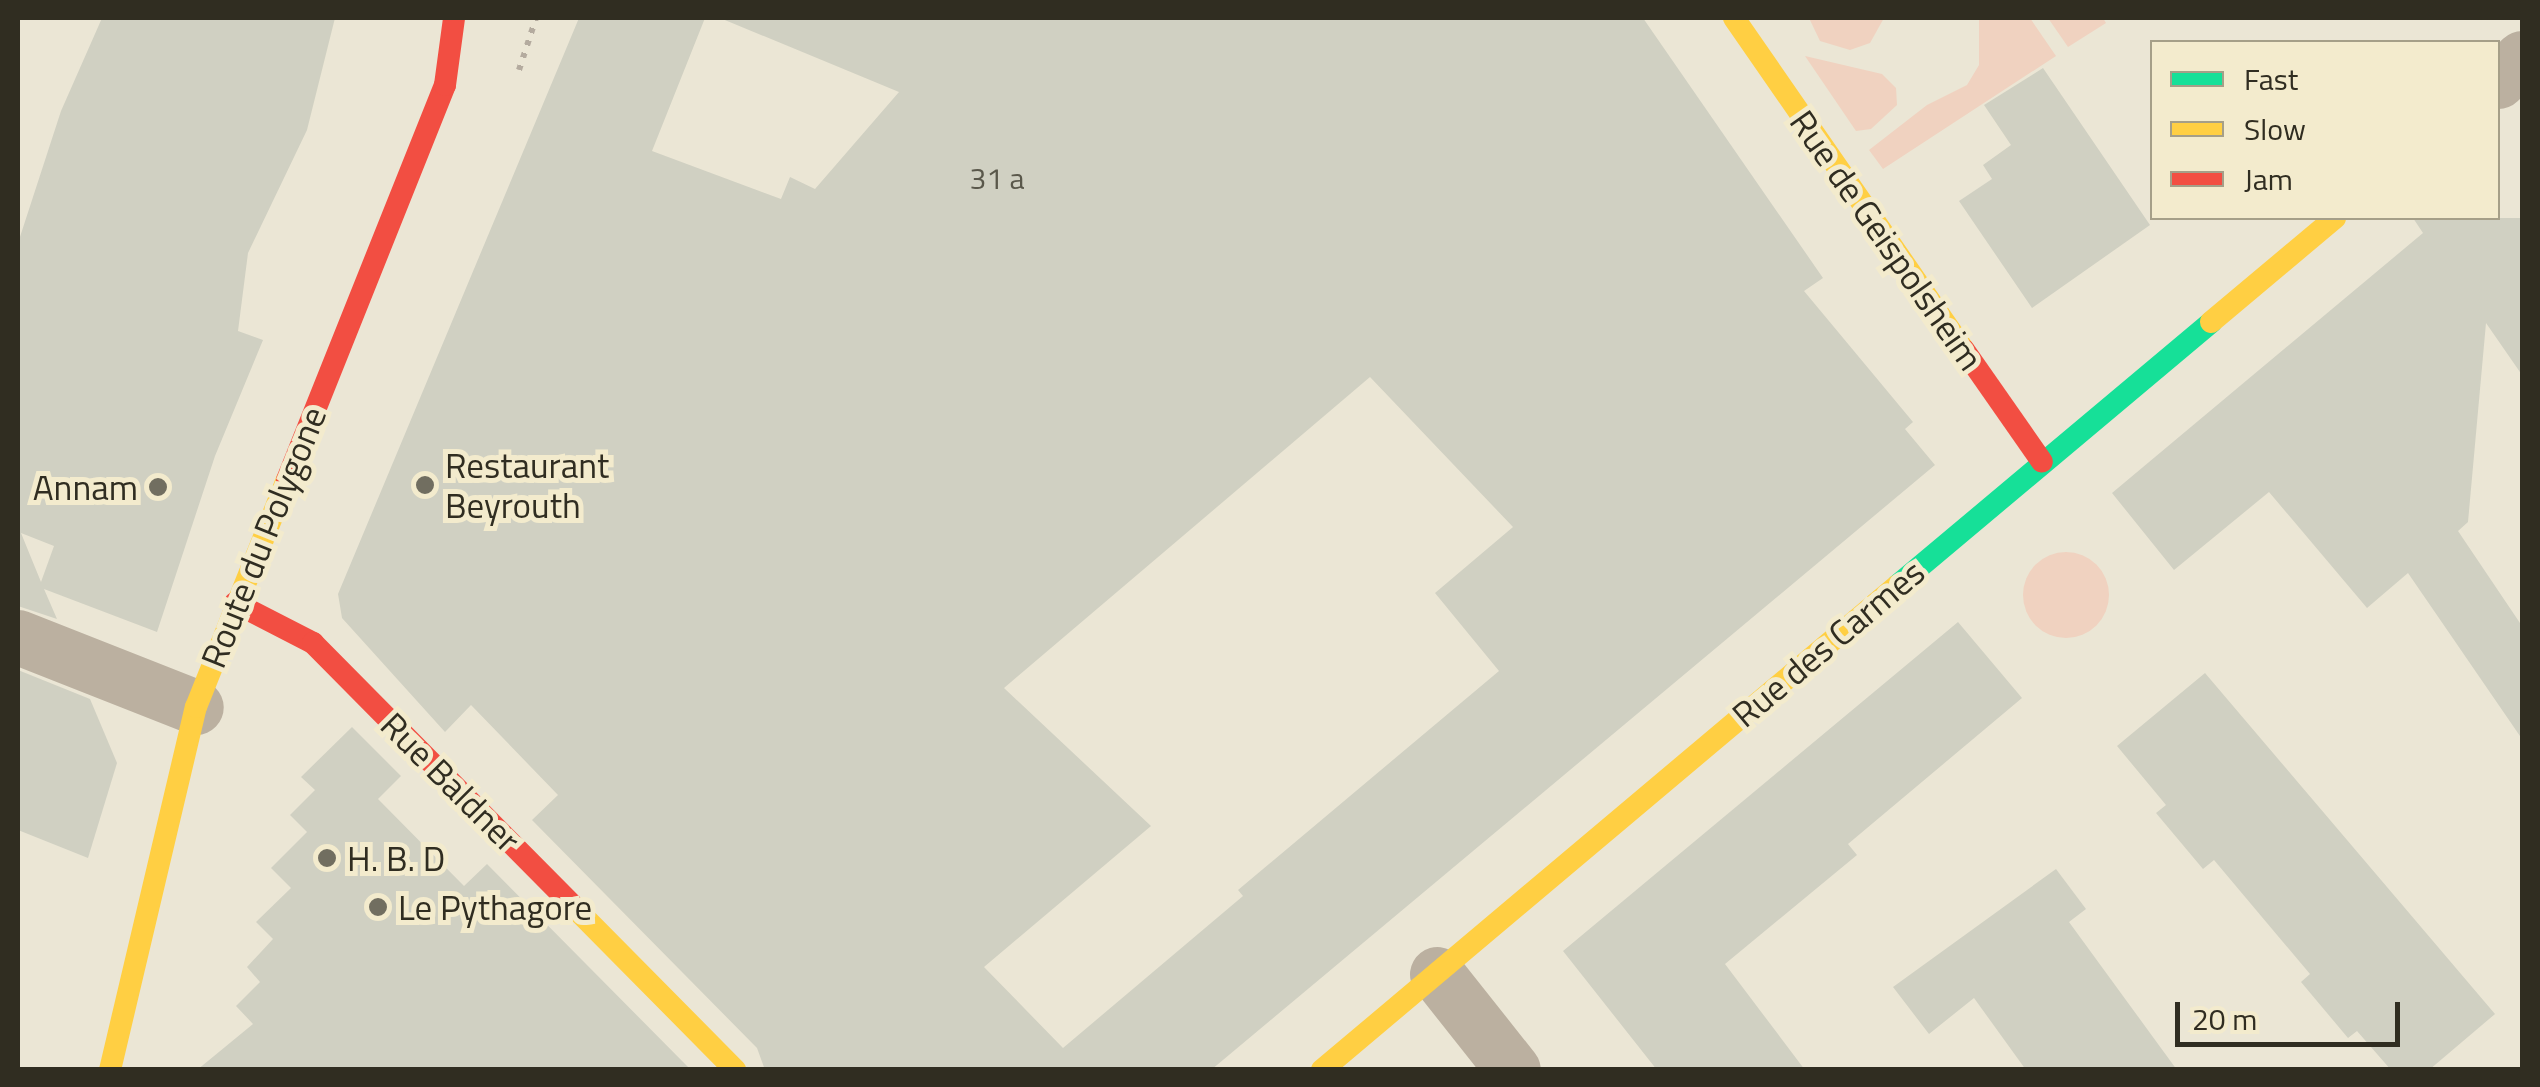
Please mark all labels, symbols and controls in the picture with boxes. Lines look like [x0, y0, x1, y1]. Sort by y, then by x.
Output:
legend [2150, 40, 2500, 220]
text: Fast [2244, 56, 2298, 102]
street label: Rue de Geispolsheim [1782, 102, 1992, 378]
text: Slow [2244, 106, 2306, 152]
text: Jam [2244, 156, 2293, 202]
house number: 31 a [969, 160, 1025, 196]
street label: Route du Polygone [192, 401, 334, 673]
place label: Restaurant Beyrouth [445, 444, 609, 526]
place label: Annam [33, 466, 138, 508]
marker: Restaurant Beyrouth [414, 474, 436, 496]
marker: Annam [147, 476, 169, 498]
street label: Rue des Carmes [1724, 551, 1932, 735]
street label: Rue Baldner [373, 704, 529, 860]
place label: H. B. D [347, 837, 445, 879]
marker: H. B. D [316, 847, 338, 869]
place label: Le Pythagore [398, 886, 592, 928]
marker: Le Pythagore [367, 896, 389, 918]
scale bar [2180, 982, 2405, 1044]
text: 20 m [2192, 996, 2257, 1042]

